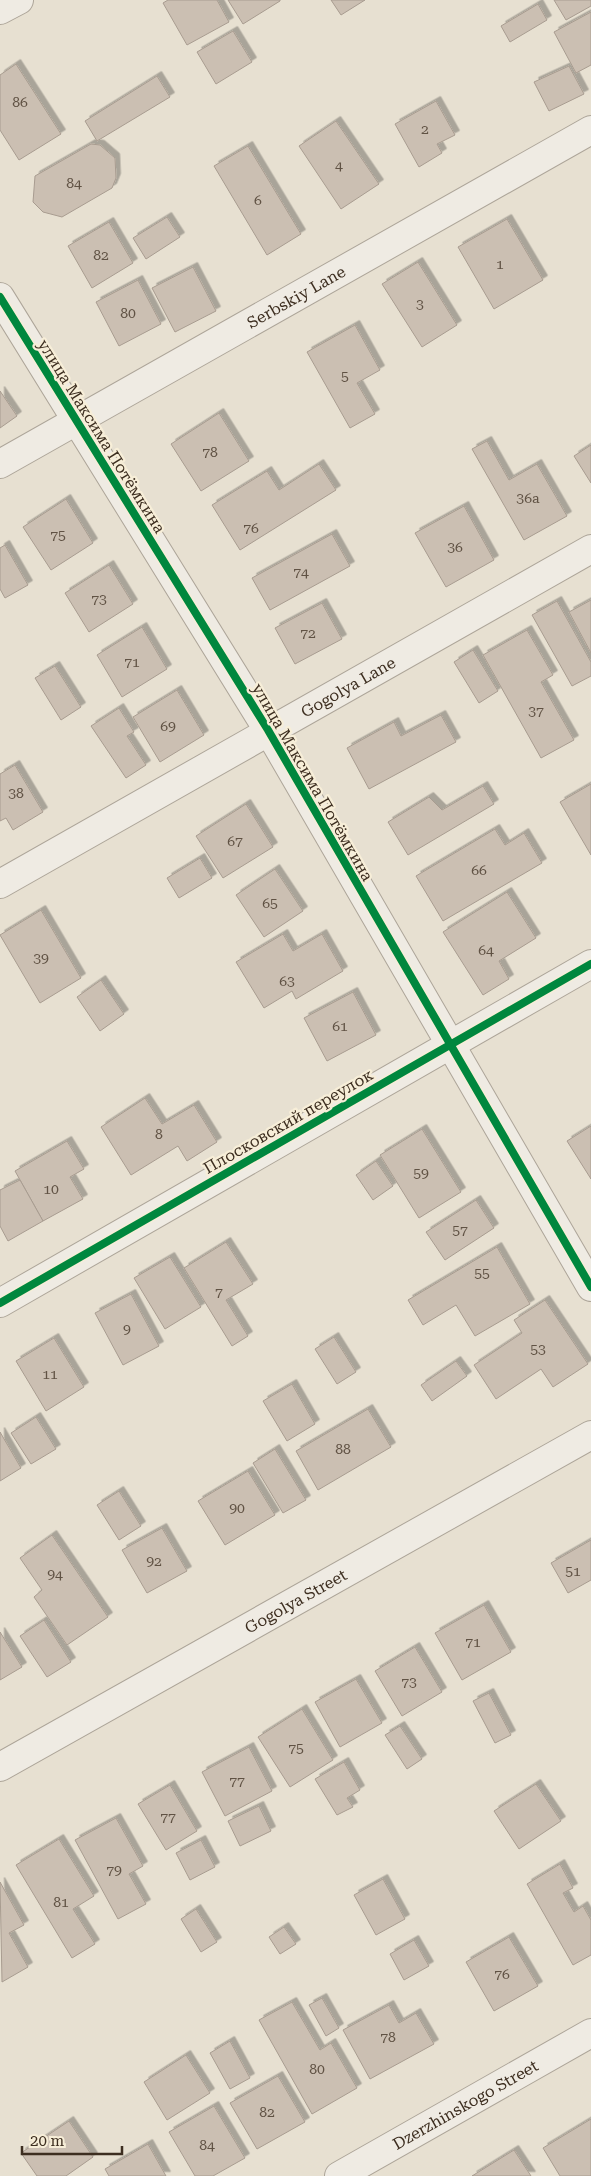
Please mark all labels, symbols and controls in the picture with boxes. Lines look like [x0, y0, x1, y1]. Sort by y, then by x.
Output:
house number: 86 [12, 94, 28, 110]
house number: 2 [421, 121, 429, 137]
house number: 4 [335, 157, 343, 173]
house number: 84 [66, 175, 82, 191]
house number: 6 [254, 192, 262, 208]
house number: 82 [93, 247, 109, 263]
house number: 1 [496, 256, 504, 272]
street label: Serbskiy Lane [244, 262, 349, 333]
house number: 3 [416, 296, 424, 312]
house number: 80 [120, 305, 136, 321]
street label: улица Максима Потёмкина [34, 336, 169, 537]
house number: 5 [341, 368, 349, 384]
house number: 78 [202, 444, 218, 460]
house number: 36а [516, 490, 540, 506]
house number: 76 [243, 520, 259, 536]
house number: 75 [50, 527, 66, 543]
house number: 36 [447, 539, 463, 555]
house number: 74 [293, 564, 309, 580]
house number: 73 [91, 591, 107, 607]
house number: 72 [300, 625, 316, 641]
street label: Gogolya Lane [298, 653, 399, 722]
house number: 71 [124, 654, 140, 670]
street label: улица Максима Потёмкина [248, 680, 377, 885]
house number: 37 [528, 703, 544, 719]
house number: 69 [160, 718, 176, 734]
house number: 38 [8, 785, 24, 801]
house number: 67 [227, 833, 243, 849]
house number: 66 [471, 862, 487, 878]
house number: 65 [262, 895, 278, 911]
house number: 64 [478, 942, 494, 958]
house number: 39 [33, 950, 49, 966]
house number: 63 [279, 973, 295, 989]
house number: 61 [332, 1018, 348, 1034]
street label: Плосковский переулок [200, 1065, 376, 1178]
house number: 8 [155, 1126, 163, 1142]
house number: 59 [413, 1165, 429, 1181]
house number: 10 [43, 1181, 59, 1197]
house number: 57 [452, 1222, 468, 1238]
house number: 55 [474, 1265, 490, 1281]
house number: 7 [215, 1284, 223, 1300]
house number: 9 [123, 1321, 131, 1337]
house number: 53 [530, 1341, 546, 1357]
house number: 11 [42, 1366, 58, 1382]
house number: 88 [335, 1441, 351, 1457]
house number: 90 [229, 1500, 245, 1516]
house number: 92 [146, 1553, 162, 1569]
house number: 51 [565, 1563, 581, 1579]
street label: Gogolya Street [242, 1565, 350, 1638]
house number: 94 [47, 1566, 63, 1582]
house number: 71 [465, 1634, 481, 1650]
house number: 73 [401, 1674, 417, 1690]
house number: 75 [288, 1740, 304, 1756]
house number: 77 [229, 1773, 245, 1789]
house number: 77 [160, 1809, 176, 1825]
house number: 79 [106, 1862, 122, 1878]
house number: 81 [53, 1894, 69, 1910]
house number: 76 [494, 1966, 510, 1982]
house number: 78 [380, 2029, 396, 2045]
street label: Dzerzhinskogo Street [389, 2056, 541, 2154]
house number: 80 [309, 2061, 325, 2077]
house number: 82 [259, 2104, 275, 2120]
scale bar [22, 2124, 122, 2156]
text: 20 m [30, 2132, 65, 2150]
house number: 84 [199, 2137, 215, 2153]

